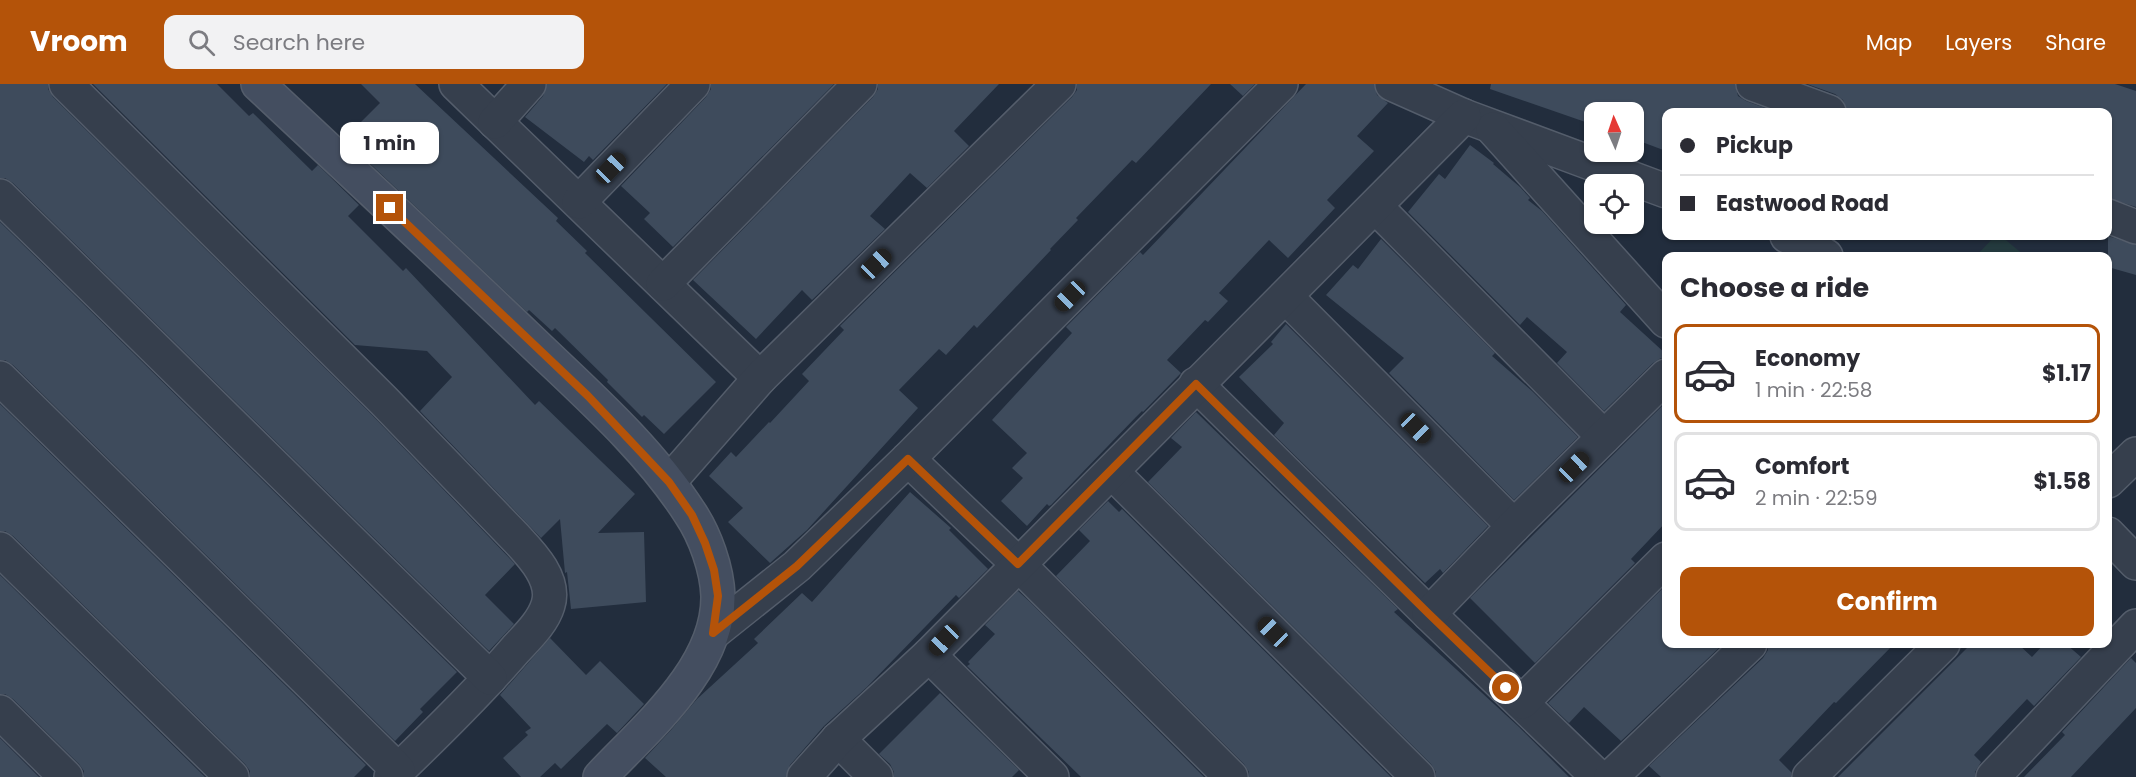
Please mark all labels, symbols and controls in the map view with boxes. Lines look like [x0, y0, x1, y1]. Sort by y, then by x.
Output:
search box [164, 15, 584, 69]
text: Vroom [30, 22, 128, 61]
icon: search [185, 26, 218, 59]
text: Search here [233, 27, 365, 58]
text: Map [1866, 28, 1912, 57]
text: Layers [1945, 28, 2012, 57]
text: Share [2045, 28, 2106, 57]
north arrow [1584, 102, 1644, 162]
map controls [1584, 102, 1644, 234]
callout: 1 min [340, 121, 440, 163]
text: 1 min [363, 129, 416, 157]
text: Pickup [1716, 130, 1793, 161]
car [592, 149, 630, 187]
button: locate [1584, 174, 1644, 234]
text: Eastwood Road [1716, 188, 1889, 219]
route end [376, 194, 403, 221]
car [857, 245, 895, 283]
text: Choose a ride [1680, 269, 1869, 306]
car [1051, 277, 1089, 315]
text: Economy [1755, 343, 1860, 374]
icon: car [1683, 347, 1737, 401]
text: $1.17 [2042, 358, 2091, 389]
text: 1 min · 22:58 [1755, 376, 1872, 404]
car [1397, 409, 1435, 447]
car [1555, 448, 1593, 486]
text: Comfort [1755, 451, 1849, 482]
icon: car [1683, 455, 1737, 509]
text: $1.58 [2033, 466, 2091, 497]
text: 2 min · 22:59 [1755, 484, 1878, 512]
button: Confirm [1680, 567, 2094, 636]
car [1254, 613, 1292, 651]
car [925, 621, 963, 659]
route start [1492, 674, 1519, 701]

